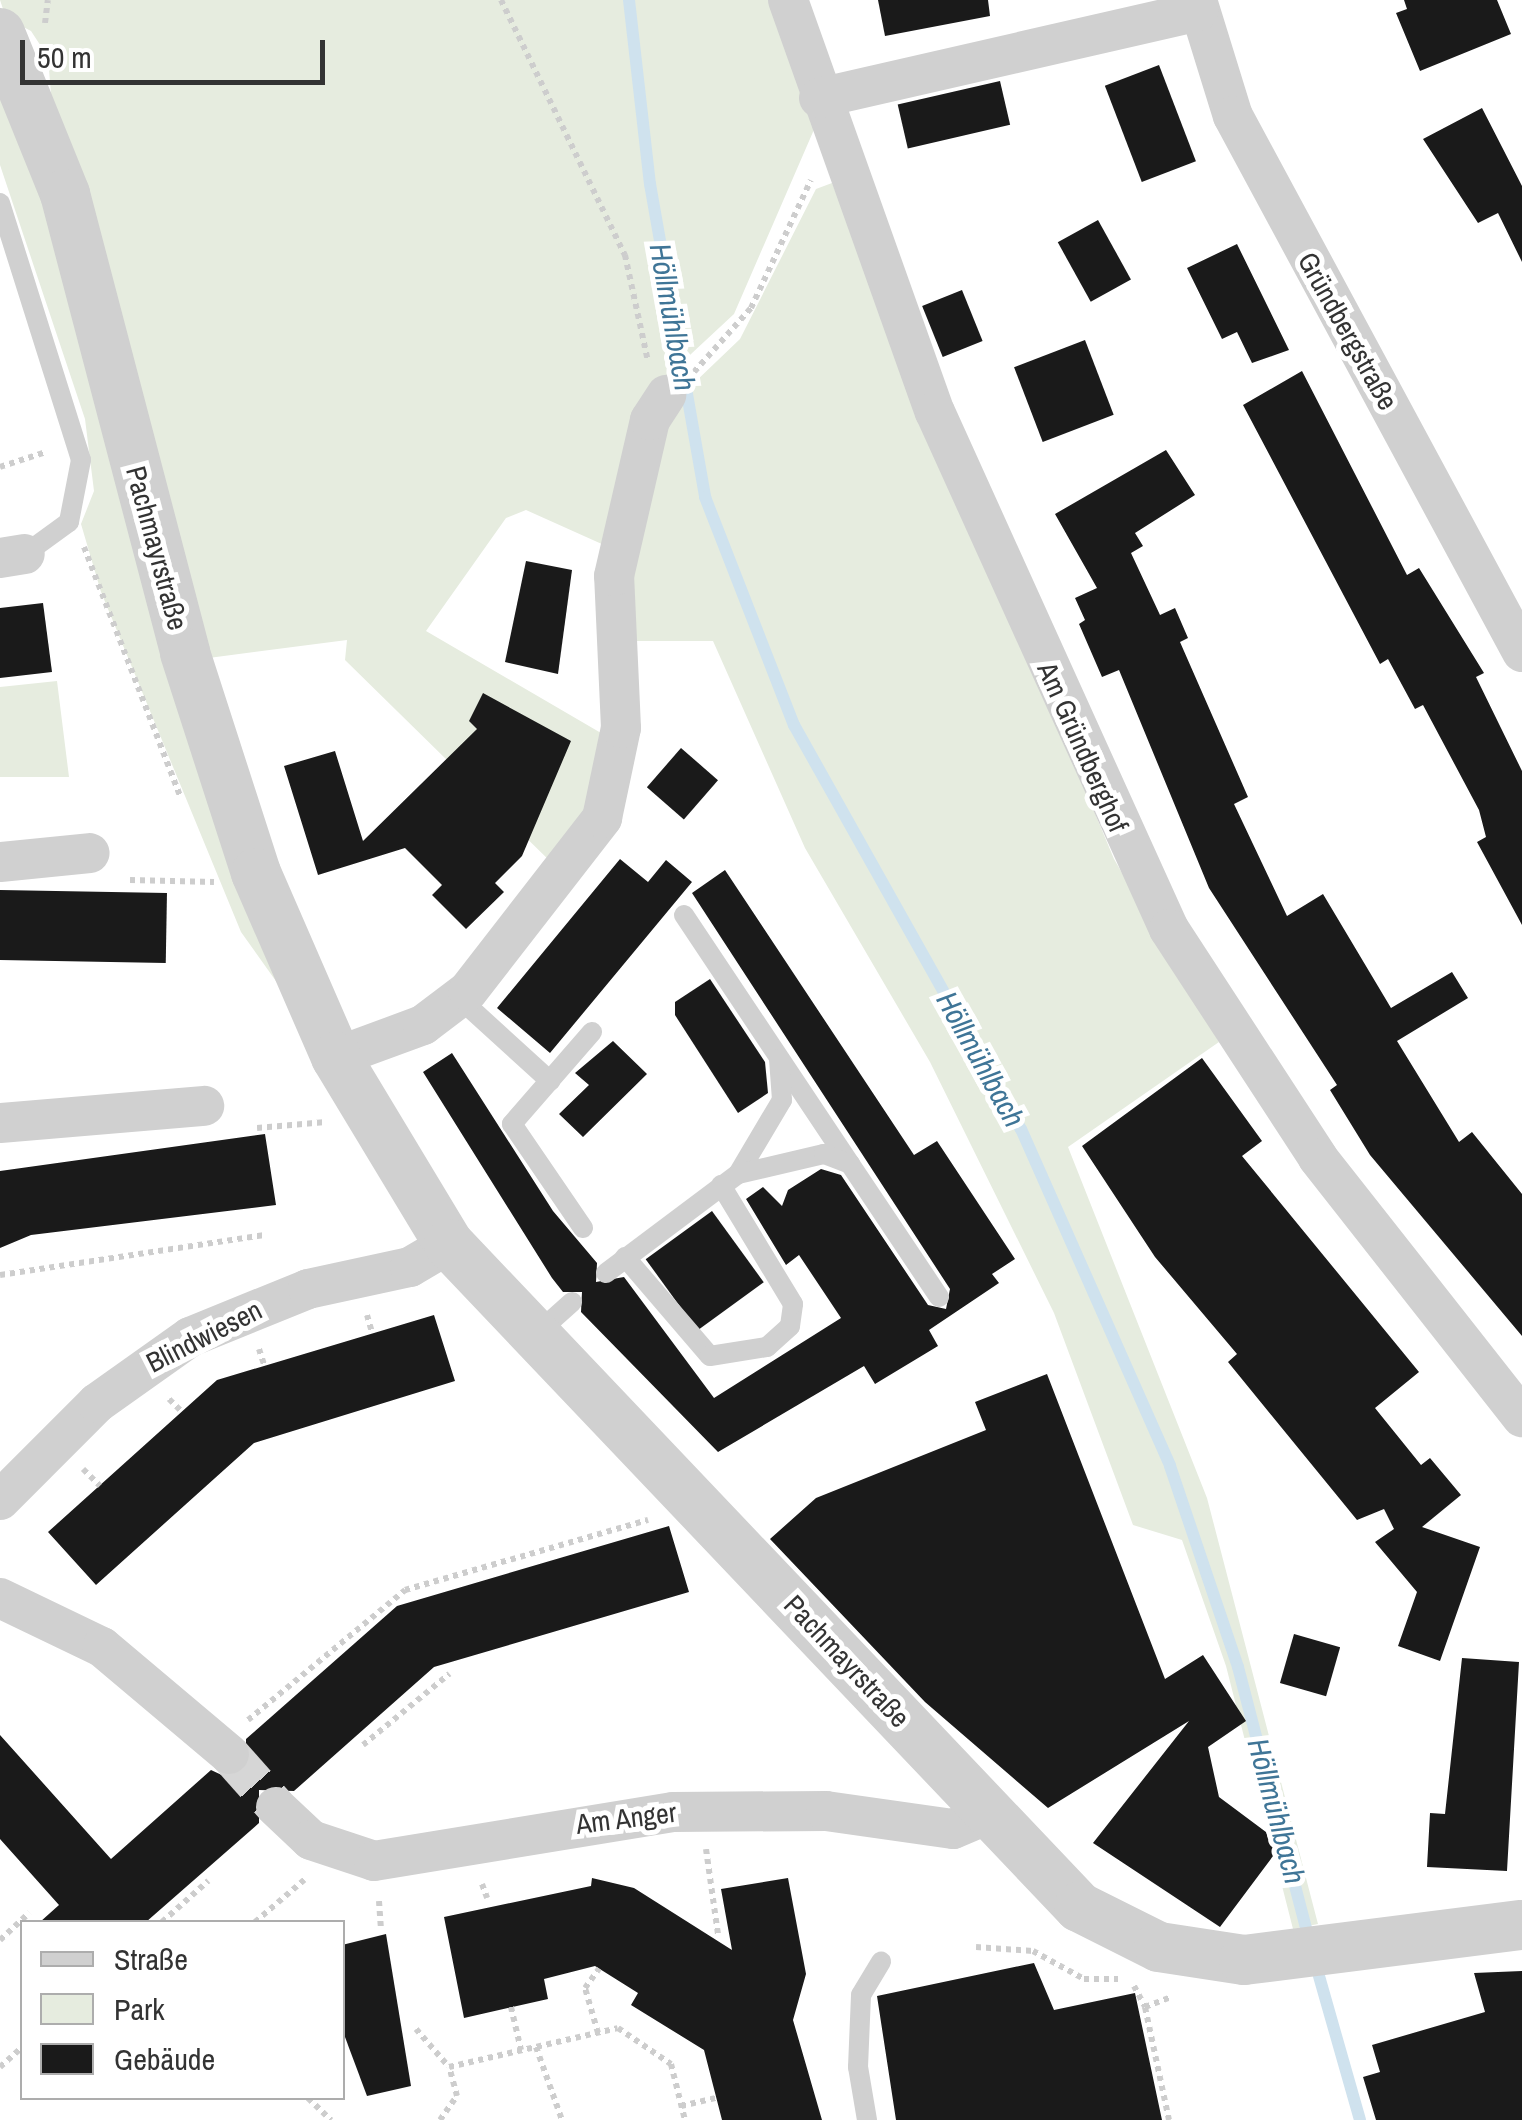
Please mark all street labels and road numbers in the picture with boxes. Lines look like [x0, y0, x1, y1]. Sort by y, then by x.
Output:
street label: Gründbergstraße [1291, 246, 1405, 416]
street label: Pachmayrstraße [119, 462, 195, 634]
street label: Am Gründberghof [1031, 657, 1135, 837]
street label: Blindwiesen [141, 1293, 267, 1379]
street label: Pachmayrstraße [777, 1588, 917, 1734]
street label: Am Anger [573, 1795, 679, 1841]

